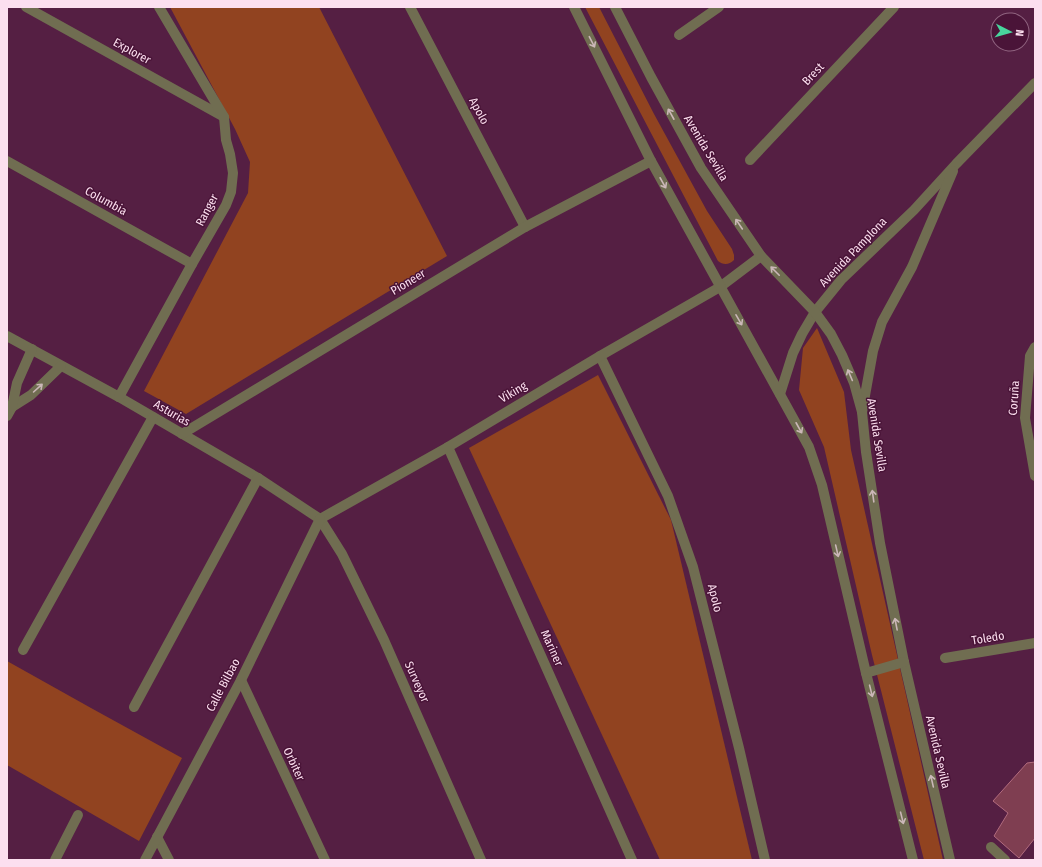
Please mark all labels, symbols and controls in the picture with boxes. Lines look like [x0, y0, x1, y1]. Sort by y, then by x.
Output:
north arrow [990, 12, 1030, 52]
text: N [1013, 29, 1026, 37]
street label: Explorer [111, 35, 154, 67]
one-way arrow [589, 36, 596, 48]
street label: Brest [799, 60, 827, 88]
street label: Apolo [466, 95, 492, 127]
one-way arrow [667, 108, 674, 120]
street label: Avenida Sevilla [681, 113, 731, 184]
one-way arrow [660, 177, 667, 189]
street label: Columbia [82, 184, 130, 218]
street label: Ranger [193, 191, 222, 228]
street label: Avenida Pamplona [816, 214, 890, 290]
one-way arrow [735, 219, 743, 230]
street label: Pioneer [388, 266, 429, 298]
one-way arrow [770, 266, 780, 276]
one-way arrow [736, 314, 744, 326]
one-way arrow [846, 369, 854, 381]
street label: Viking [497, 378, 530, 406]
street label: Coruña [1006, 380, 1022, 416]
one-way arrow [33, 384, 44, 393]
street label: Asturias [151, 397, 193, 429]
street label: Avenida Sevilla [864, 397, 890, 473]
one-way arrow [795, 422, 803, 434]
one-way arrow [869, 490, 877, 503]
one-way arrow [834, 545, 842, 558]
street label: Apolo [705, 583, 725, 613]
one-way arrow [892, 618, 900, 631]
street label: Mariner [538, 628, 566, 669]
street label: Toledo [971, 629, 1005, 647]
street label: Calle Bilbao [203, 656, 243, 714]
street label: Surveyor [402, 659, 433, 705]
one-way arrow [867, 685, 875, 698]
street label: Avenida Sevilla [923, 714, 953, 790]
street label: Orbiter [280, 745, 308, 784]
one-way arrow [927, 775, 935, 788]
one-way arrow [899, 811, 906, 824]

